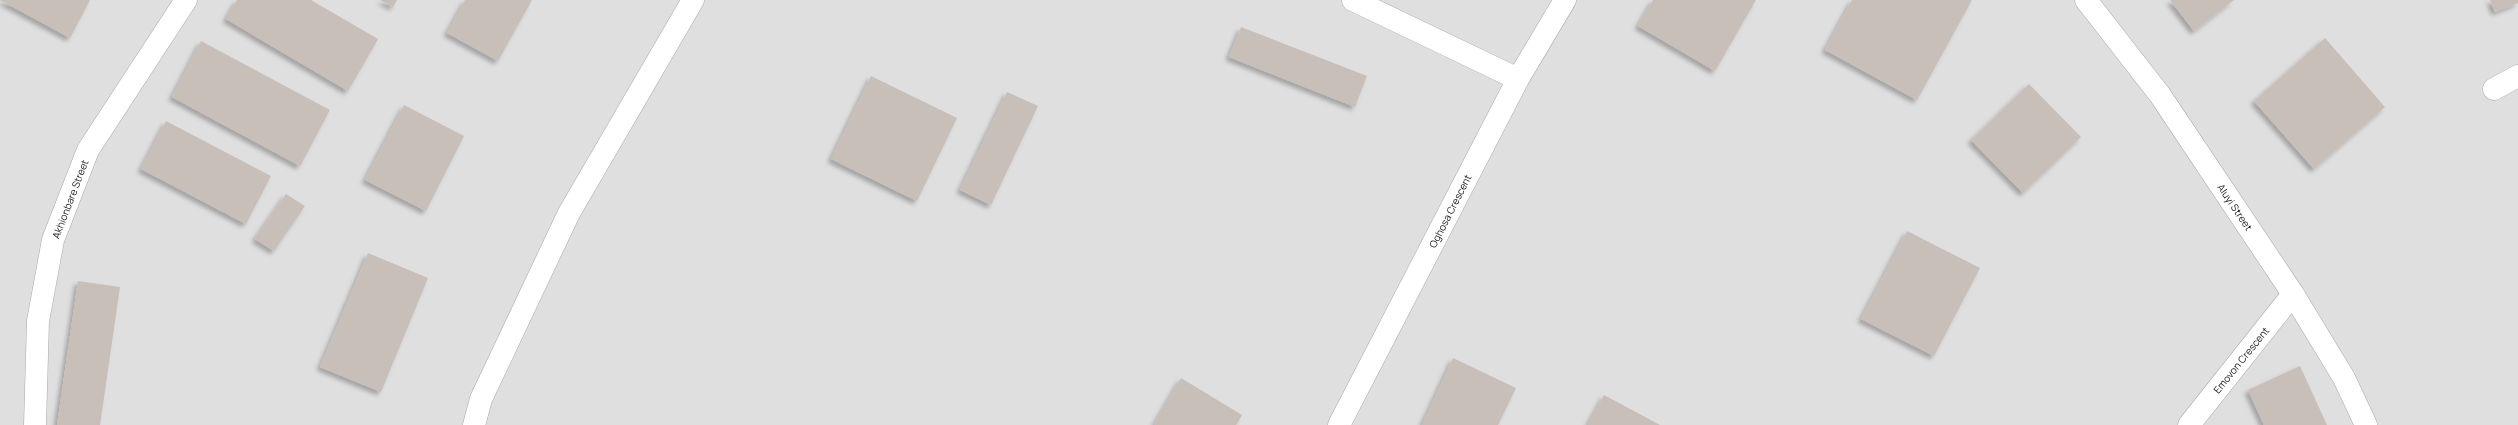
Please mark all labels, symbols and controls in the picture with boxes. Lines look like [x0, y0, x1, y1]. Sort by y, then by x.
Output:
street label: Akhionbare Street [48, 157, 92, 241]
street label: Oghosa Crescent [1425, 172, 1475, 250]
street label: Aluyi Street [2214, 181, 2256, 233]
street label: Emovon Crescent [2210, 324, 2272, 396]

